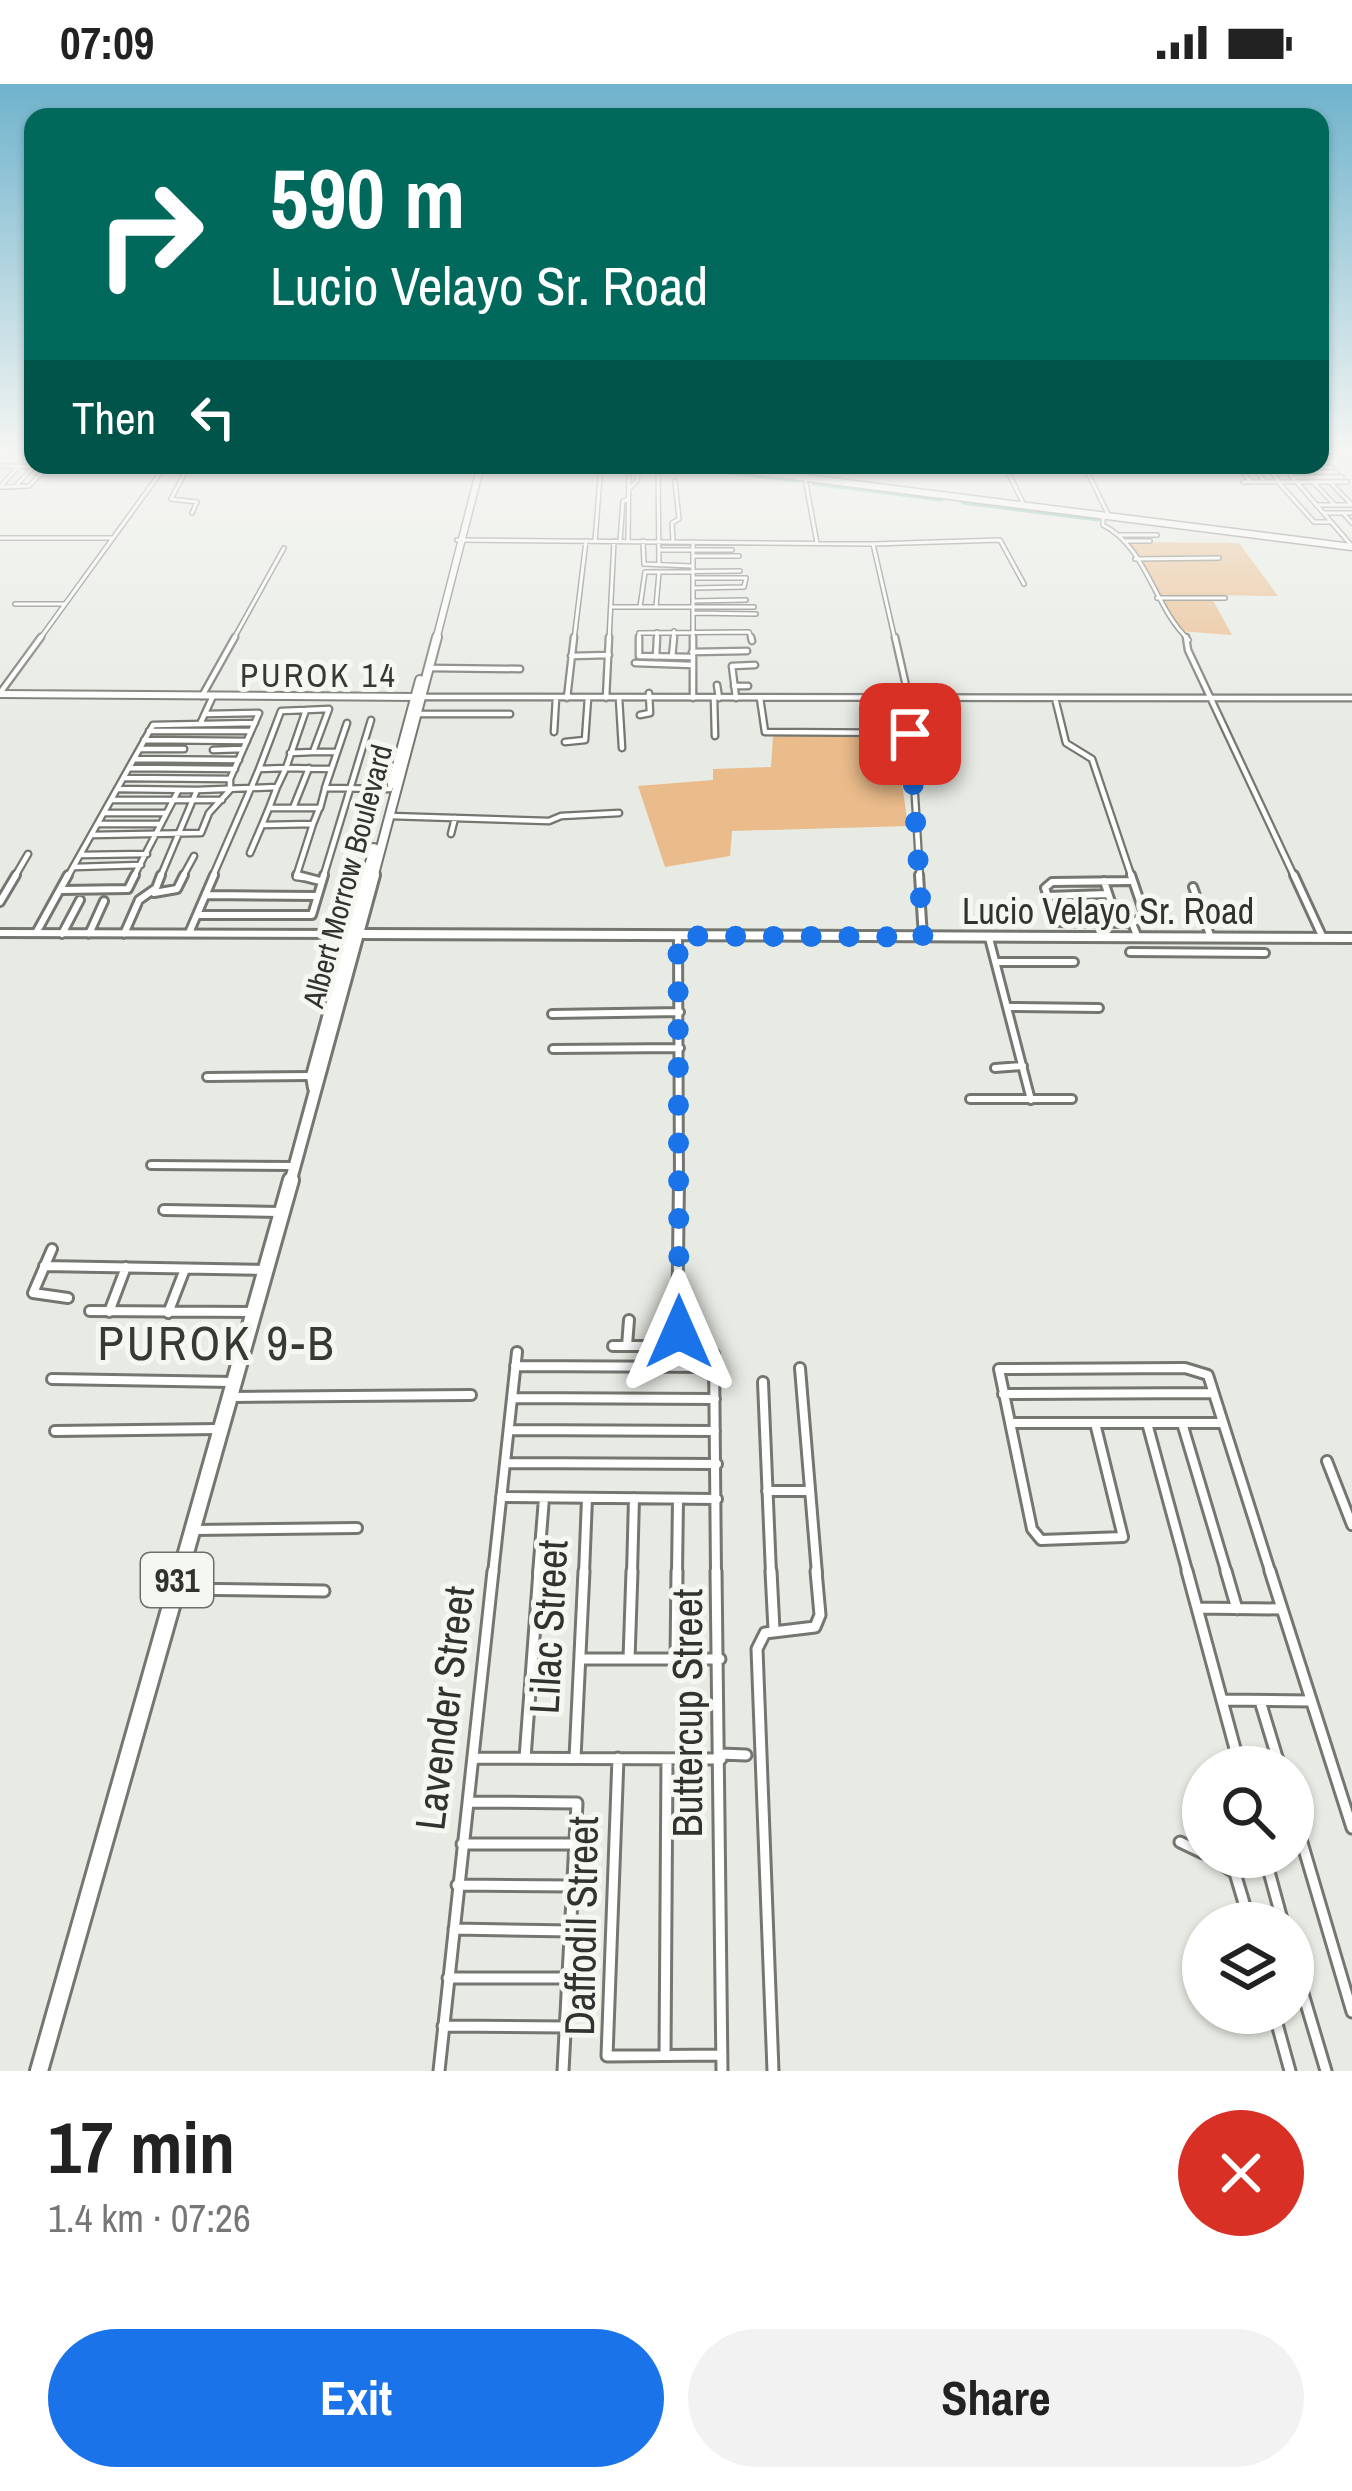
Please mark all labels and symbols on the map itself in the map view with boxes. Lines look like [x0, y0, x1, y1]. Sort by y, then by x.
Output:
district label: PUROK 14 [240, 653, 398, 697]
pin [859, 683, 961, 785]
street label: Albert Morrow Boulevard [292, 740, 401, 1013]
street label: Lucio Velayo Sr. Road [962, 887, 1254, 935]
position arrow [616, 1269, 742, 1395]
district label: PUROK 9-B [97, 1310, 337, 1375]
street label: Lilac Street [515, 1539, 581, 1715]
road number: 931 [141, 1553, 213, 1607]
street label: Lavender Street [401, 1583, 487, 1833]
street label: Buttercup Street [659, 1589, 715, 1837]
street label: Daffodil Street [551, 1816, 611, 2036]

